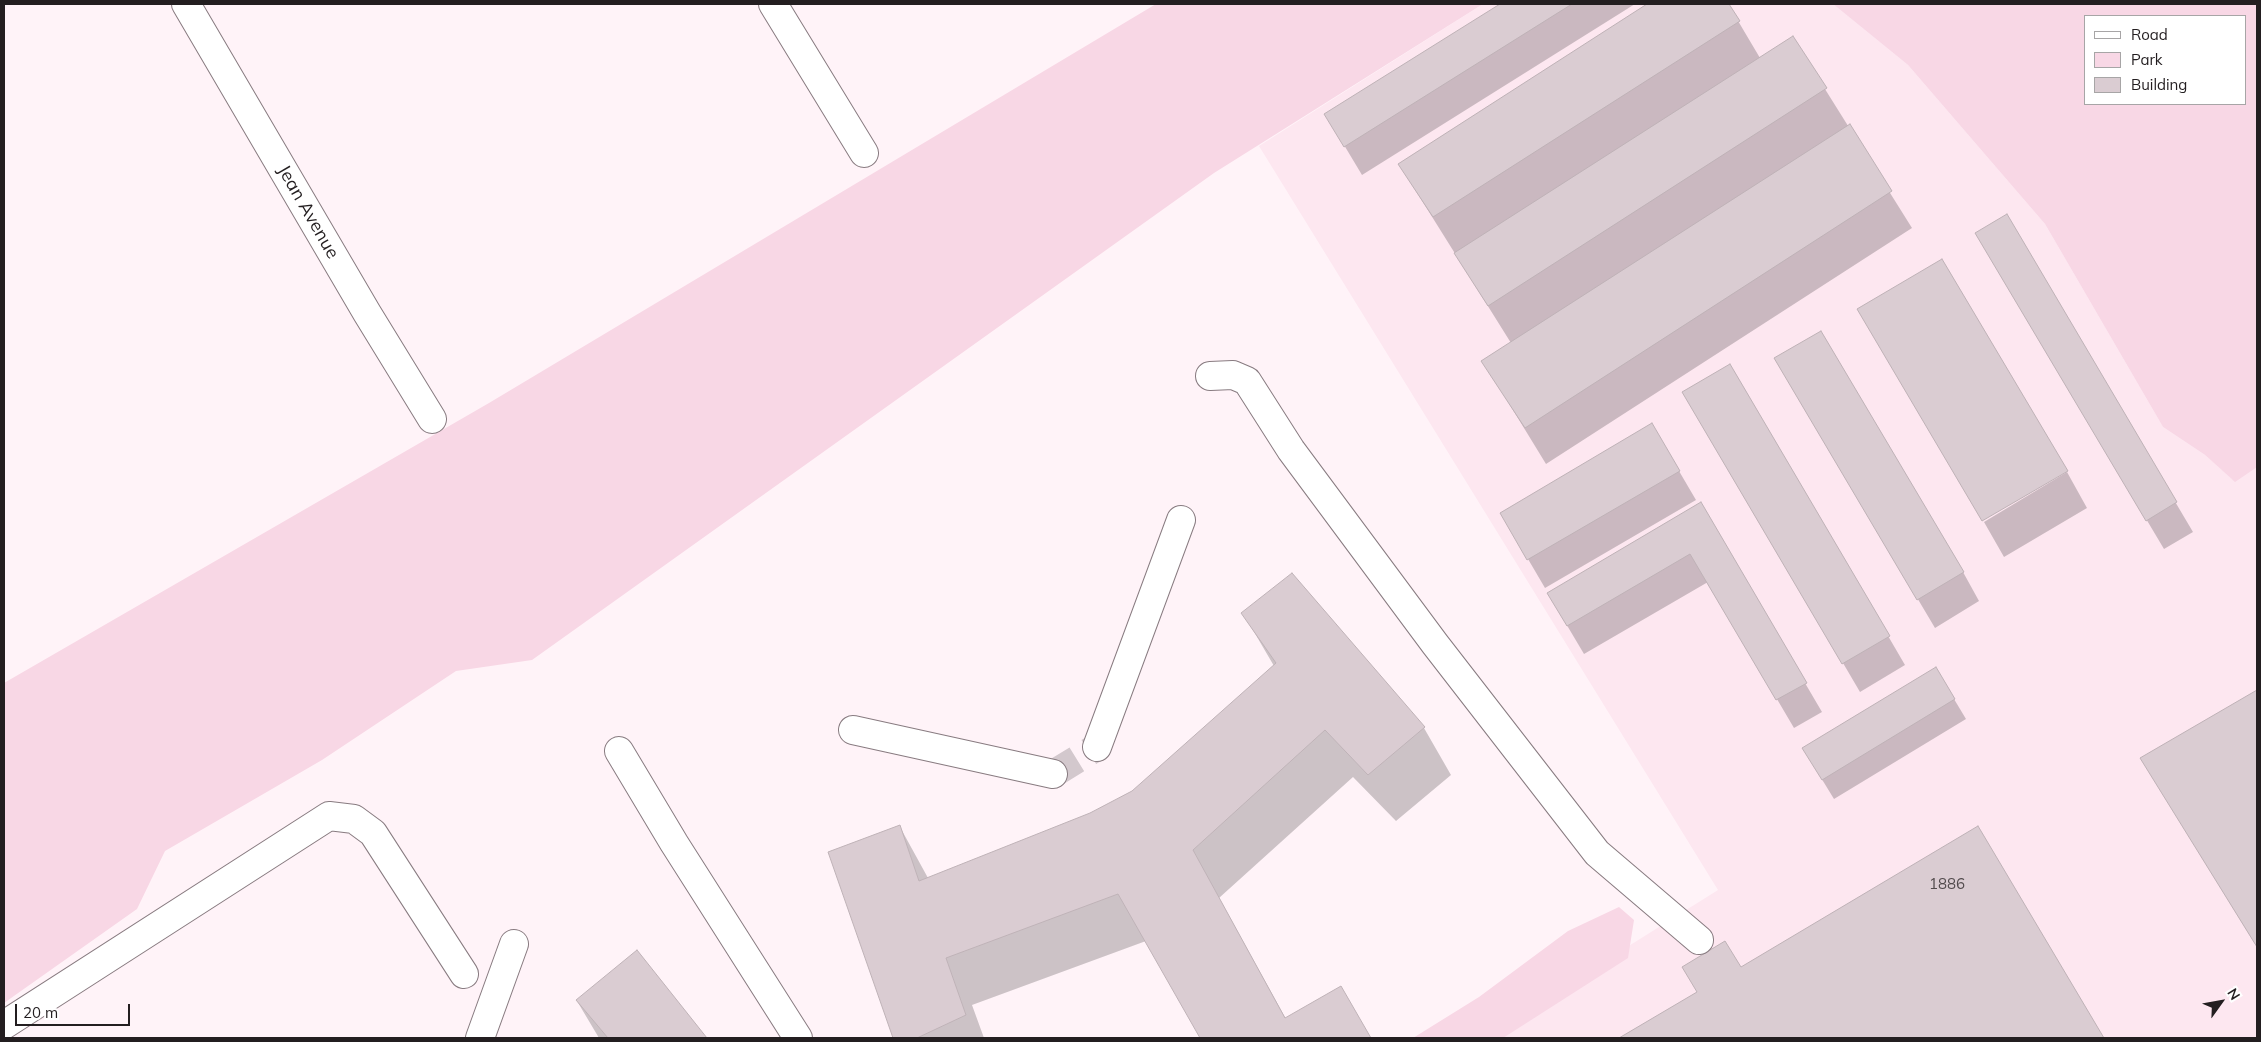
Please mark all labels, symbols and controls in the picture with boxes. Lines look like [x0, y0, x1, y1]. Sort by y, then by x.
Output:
legend [2084, 15, 2246, 105]
text: Road [2131, 25, 2168, 44]
text: Park [2131, 50, 2163, 69]
text: Building [2131, 75, 2187, 94]
street label: Jean Avenue [273, 161, 343, 263]
house number: 1886 [1929, 875, 1965, 893]
north arrow [2196, 977, 2246, 1027]
text: N [2223, 985, 2244, 1003]
scale bar [18, 994, 132, 1026]
text: 20 m [23, 1003, 58, 1022]

